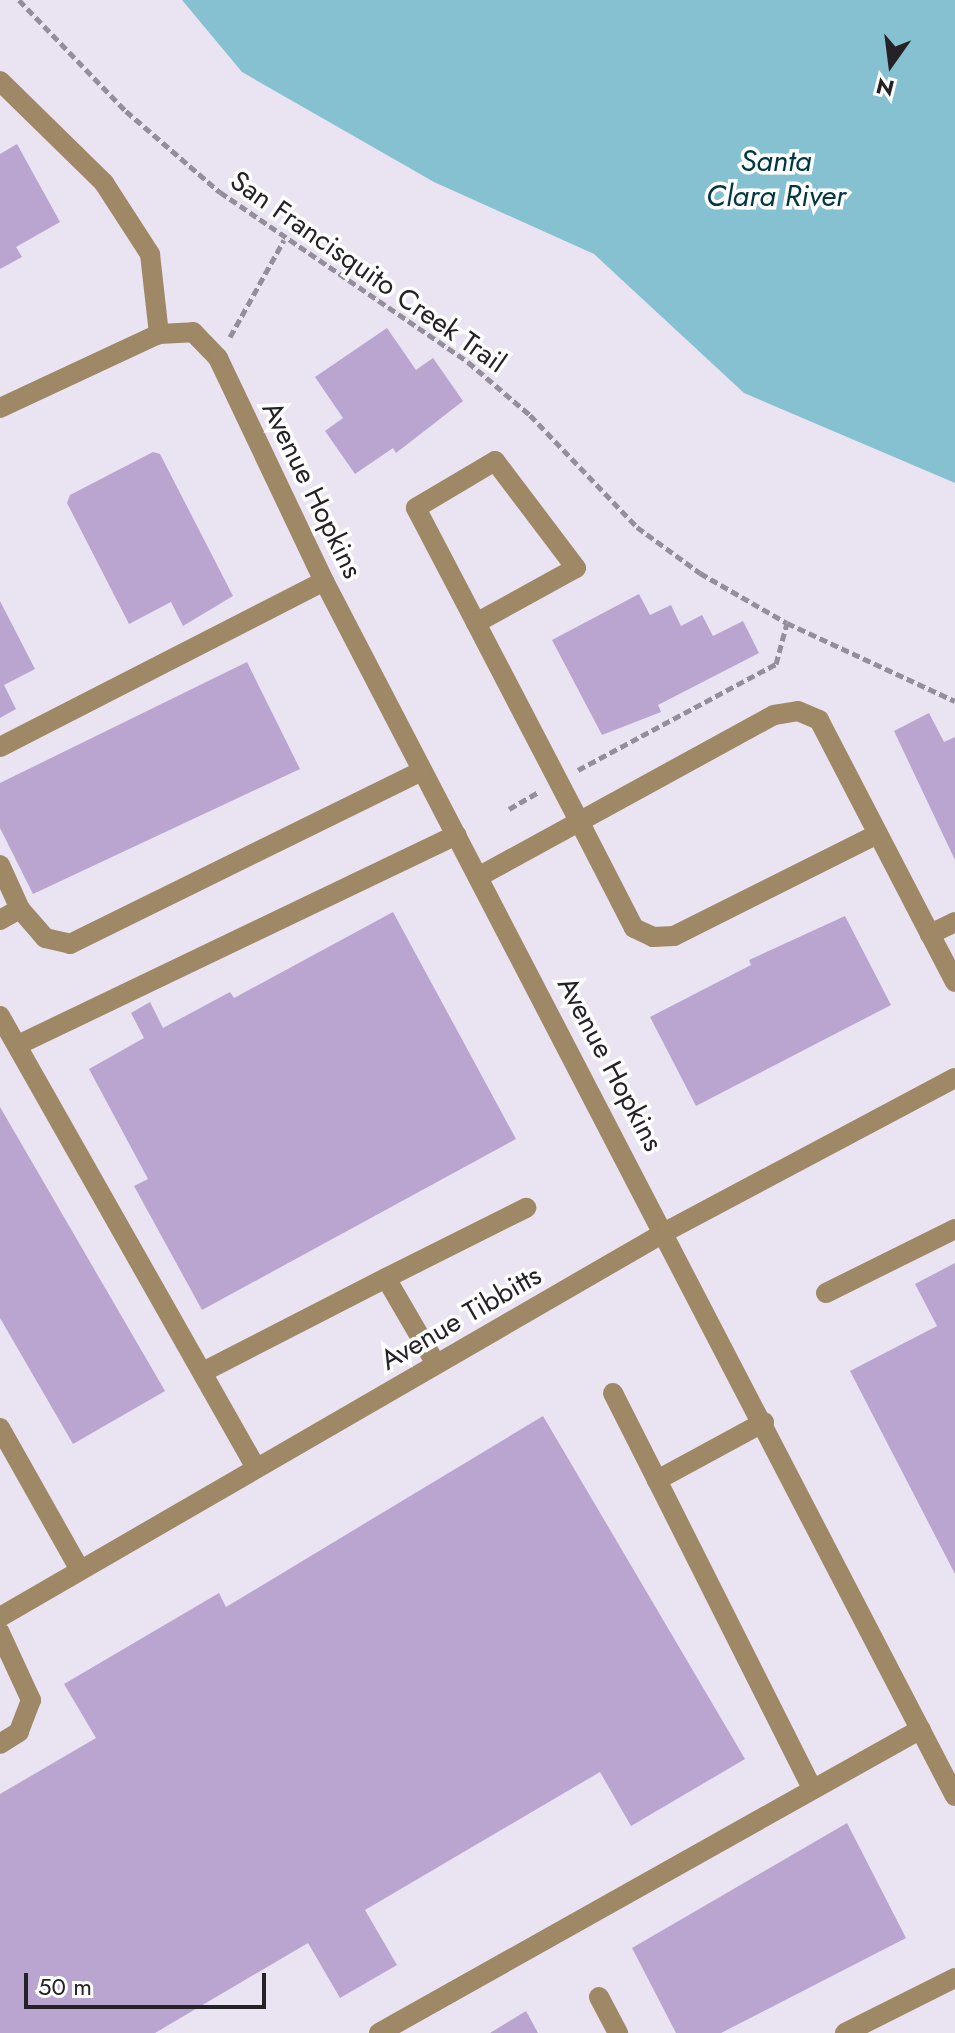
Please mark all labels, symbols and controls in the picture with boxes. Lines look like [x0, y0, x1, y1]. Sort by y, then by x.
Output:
north arrow [851, 24, 931, 104]
text: N [873, 70, 898, 105]
water label: Santa Clara River [706, 143, 846, 214]
street label: San Francisquito Creek Trail [224, 164, 512, 380]
street label: Avenue Hopkins [255, 396, 369, 584]
street label: Avenue Hopkins [550, 971, 670, 1157]
street label: Avenue Tibbitts [375, 1258, 547, 1378]
scale bar [28, 1957, 270, 2007]
text: 50 m [38, 1969, 92, 2004]

